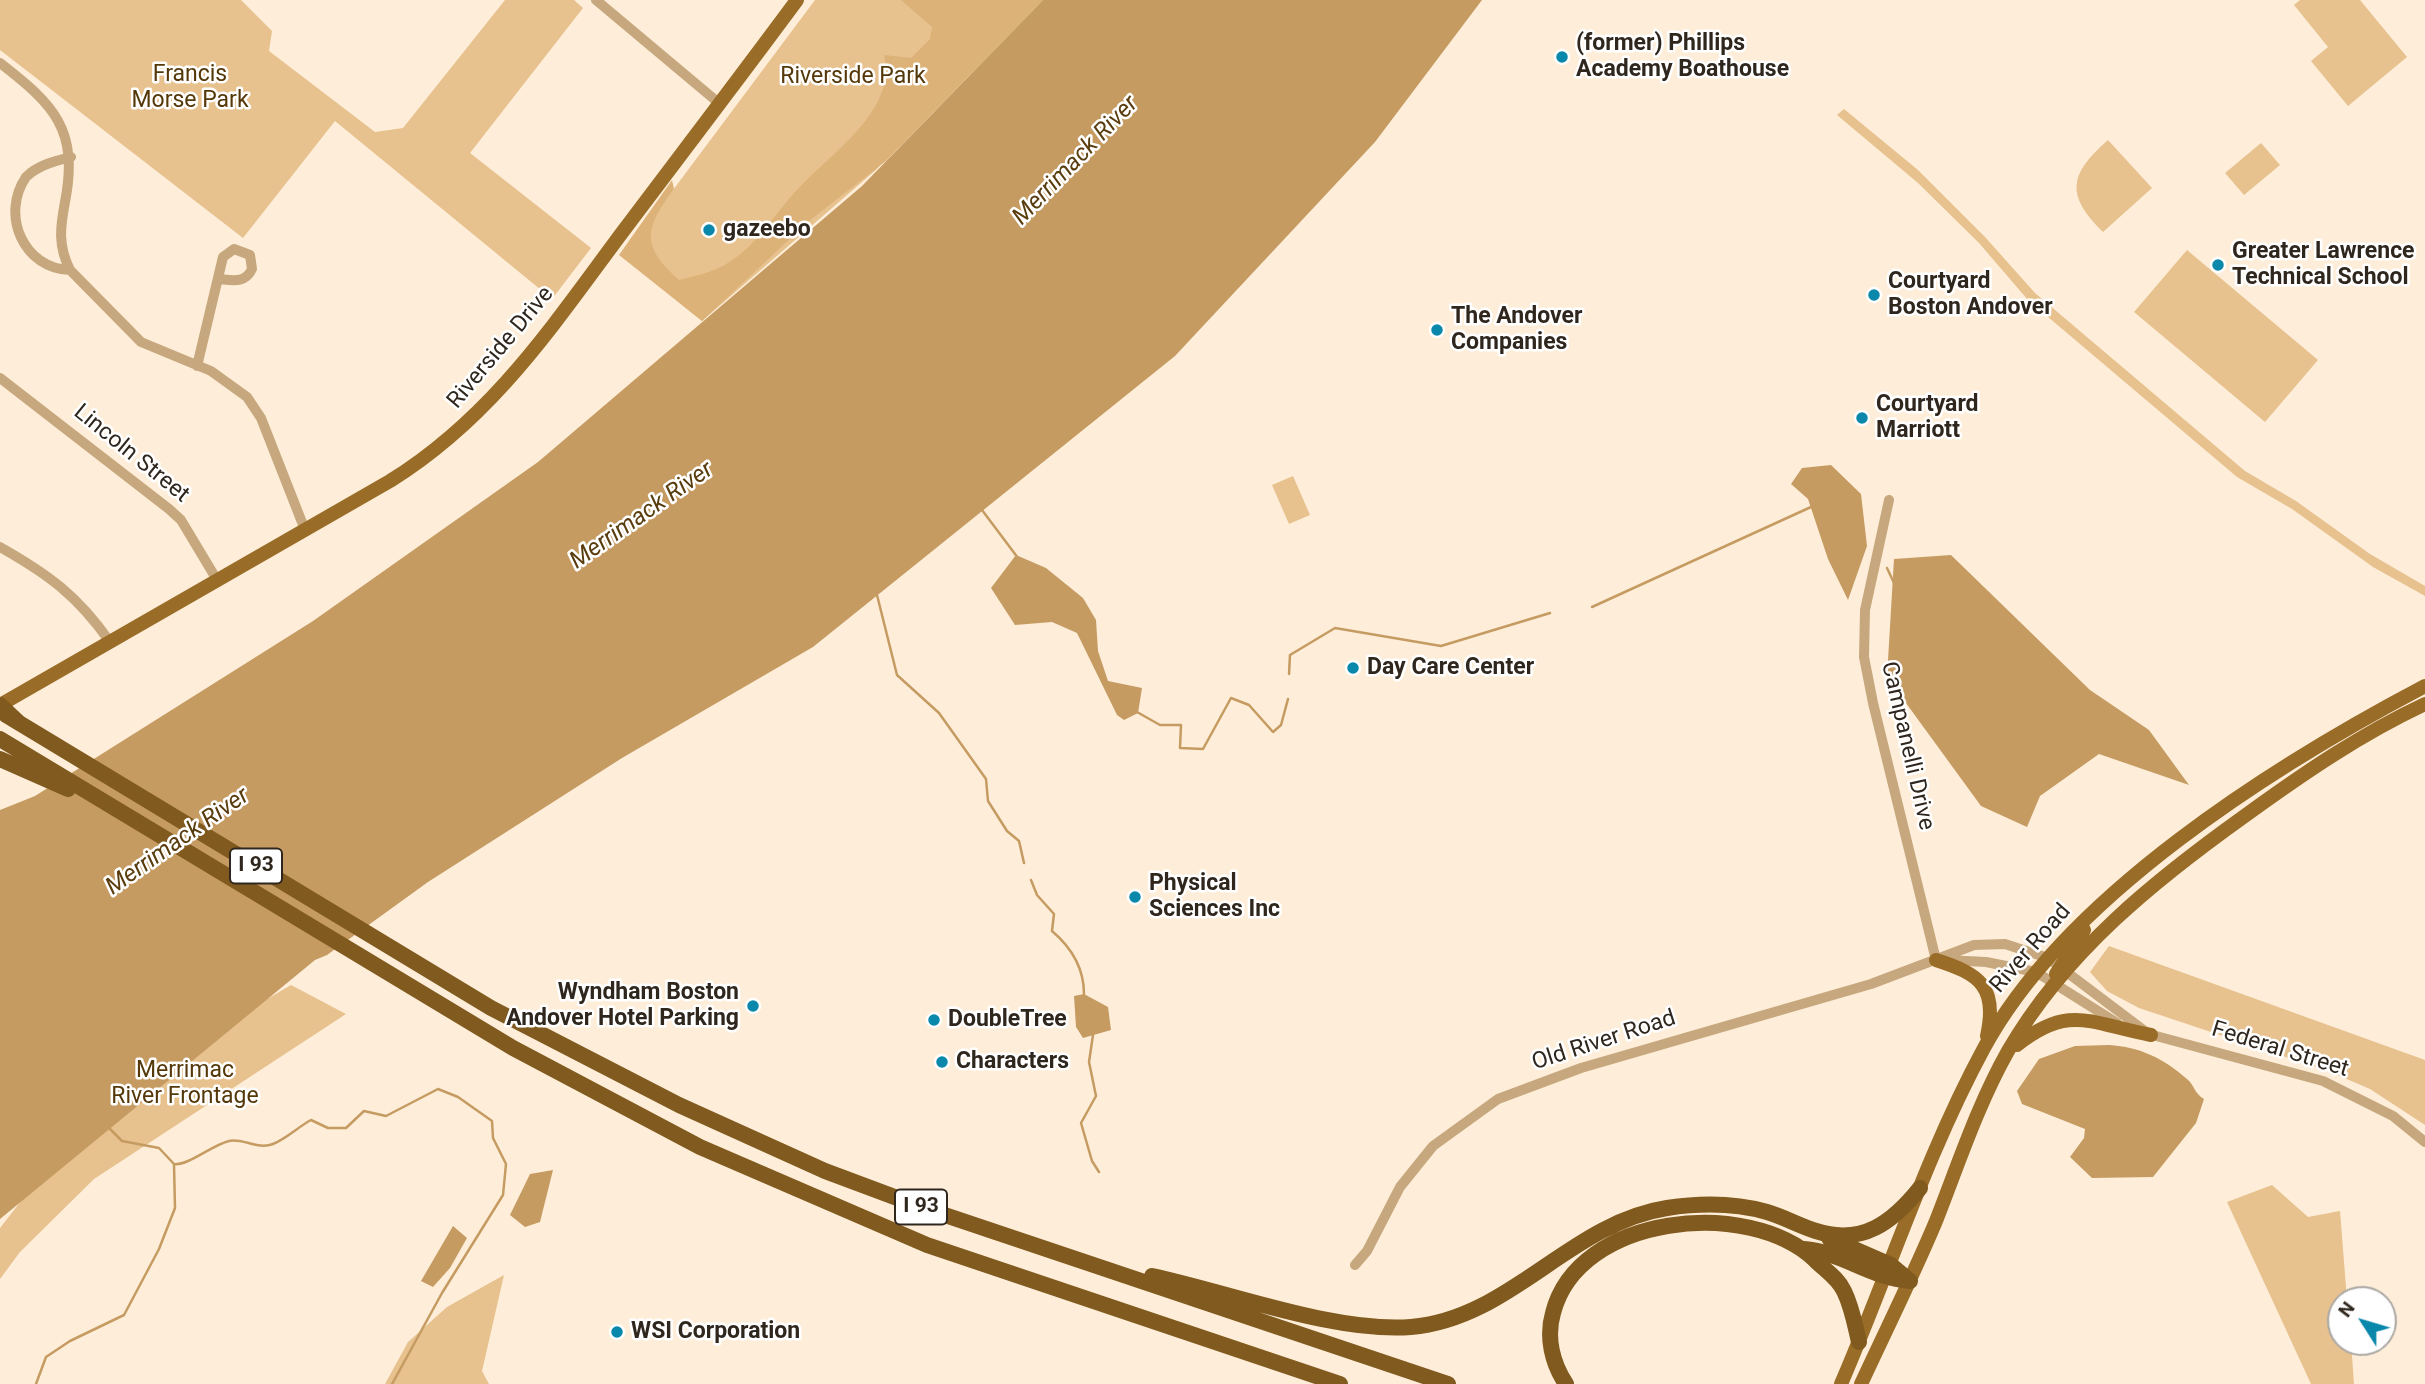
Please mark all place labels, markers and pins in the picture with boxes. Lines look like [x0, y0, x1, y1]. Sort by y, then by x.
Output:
place label: (former) Phillips Academy Boathouse [1576, 30, 1789, 84]
marker: (former) Phillips Academy Boathouse [1554, 49, 1570, 65]
place label: gazeebo [723, 216, 811, 244]
marker: gazeebo [701, 222, 717, 238]
place label: Greater Lawrence Technical School [2232, 238, 2415, 292]
marker: Greater Lawrence Technical School [2210, 257, 2226, 273]
place label: Courtyard Boston Andover [1888, 268, 2053, 322]
marker: Courtyard Boston Andover [1866, 287, 1882, 303]
place label: The Andover Companies [1451, 303, 1582, 357]
marker: The Andover Companies [1429, 322, 1445, 338]
place label: Courtyard Marriott [1876, 391, 1979, 445]
marker: Courtyard Marriott [1854, 410, 1870, 426]
place label: Day Care Center [1367, 654, 1534, 682]
marker: Day Care Center [1345, 660, 1361, 676]
place label: Physical Sciences Inc [1149, 870, 1280, 924]
marker: Physical Sciences Inc [1127, 889, 1143, 905]
place label: Wyndham Boston Andover Hotel Parking [506, 979, 739, 1033]
marker: Wyndham Boston Andover Hotel Parking [745, 998, 761, 1014]
place label: DoubleTree [948, 1006, 1067, 1034]
marker: DoubleTree [926, 1012, 942, 1028]
place label: Characters [956, 1048, 1069, 1076]
marker: Characters [934, 1054, 950, 1070]
place label: WSI Corporation [631, 1318, 800, 1346]
marker: WSI Corporation [609, 1324, 625, 1340]

